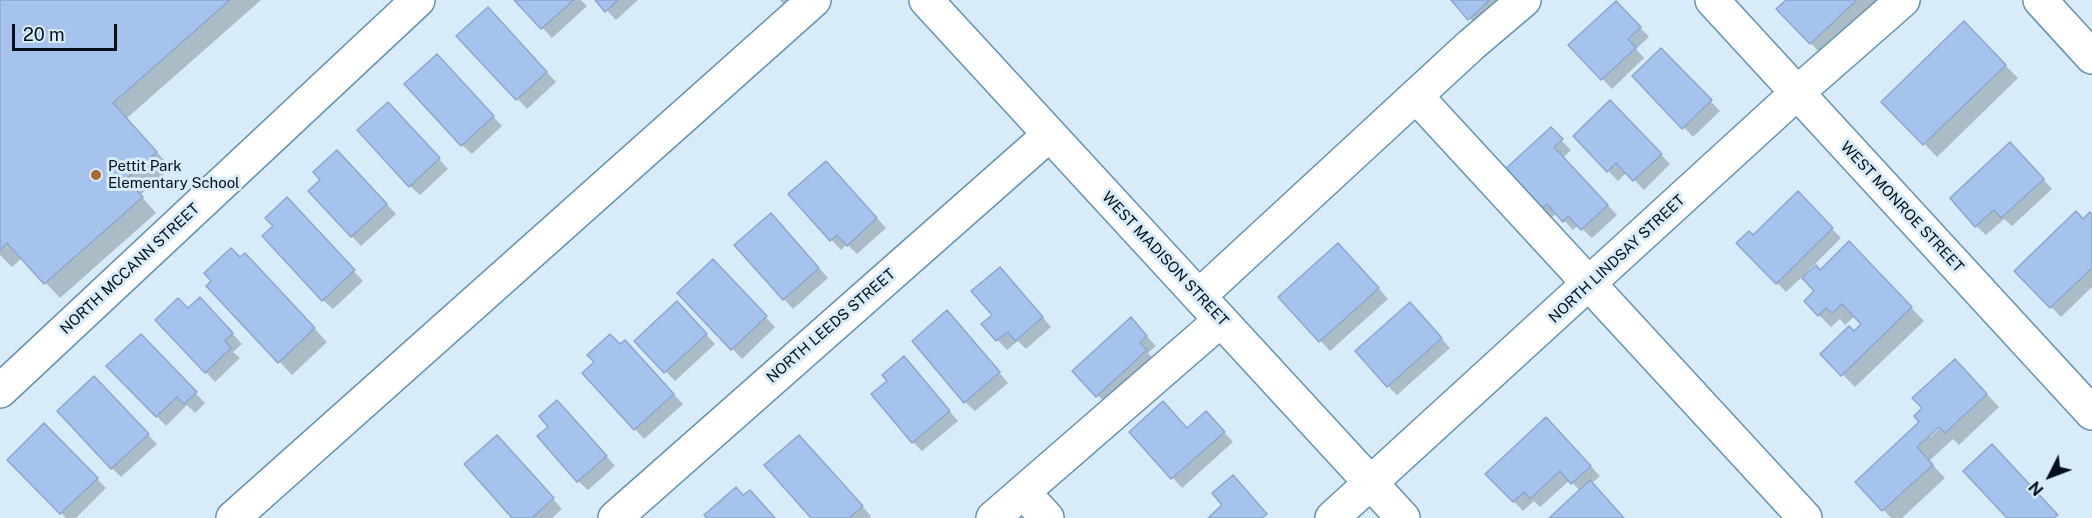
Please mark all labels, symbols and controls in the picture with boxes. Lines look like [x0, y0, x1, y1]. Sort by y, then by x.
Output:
scale bar [15, 12, 120, 50]
text: 20 m [23, 24, 65, 45]
street label: WEST MONROE STREET [1837, 138, 1967, 276]
place label: Pettit Park Elementary School [108, 157, 240, 192]
marker: Pettit Park Elementary School [89, 168, 103, 182]
street label: WEST MADISON STREET [1098, 188, 1232, 330]
street label: NORTH LINDSAY STREET [1545, 191, 1689, 327]
street label: NORTH MCCANN STREET [57, 200, 203, 338]
street label: NORTH LEEDS STREET [763, 265, 899, 387]
north arrow [2020, 446, 2080, 506]
text: N [2025, 477, 2048, 499]

